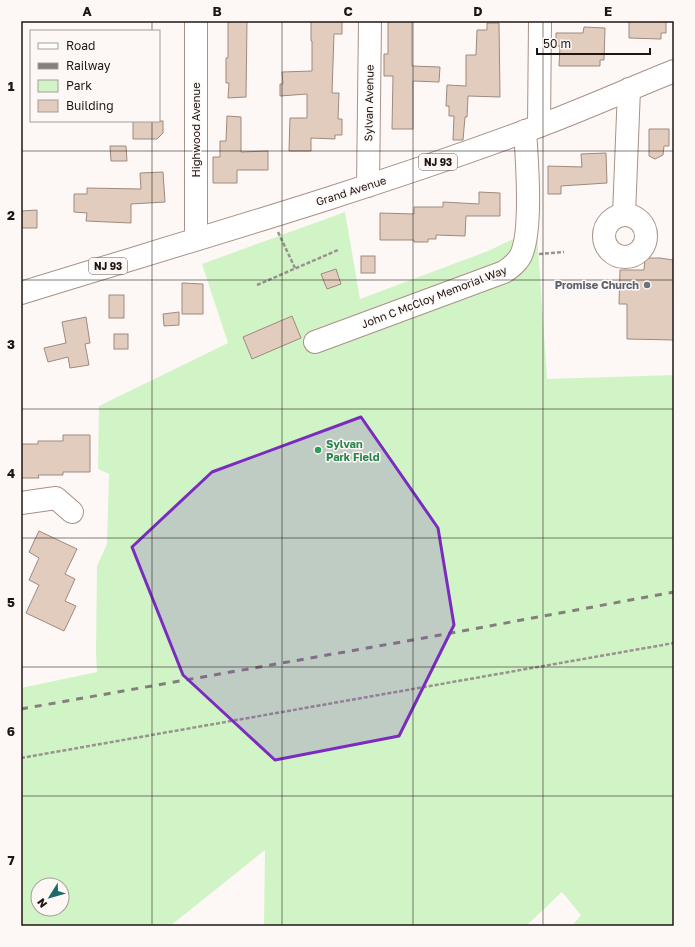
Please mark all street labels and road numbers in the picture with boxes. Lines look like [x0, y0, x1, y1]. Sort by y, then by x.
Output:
street label: Sylvan Avenue [361, 64, 376, 141]
street label: Highwood Avenue [189, 82, 202, 178]
road number: NJ 93 [419, 154, 457, 170]
street label: Grand Avenue [314, 173, 388, 208]
road number: NJ 93 [89, 258, 127, 274]
street label: John C McCloy Memorial Way [359, 263, 509, 330]

